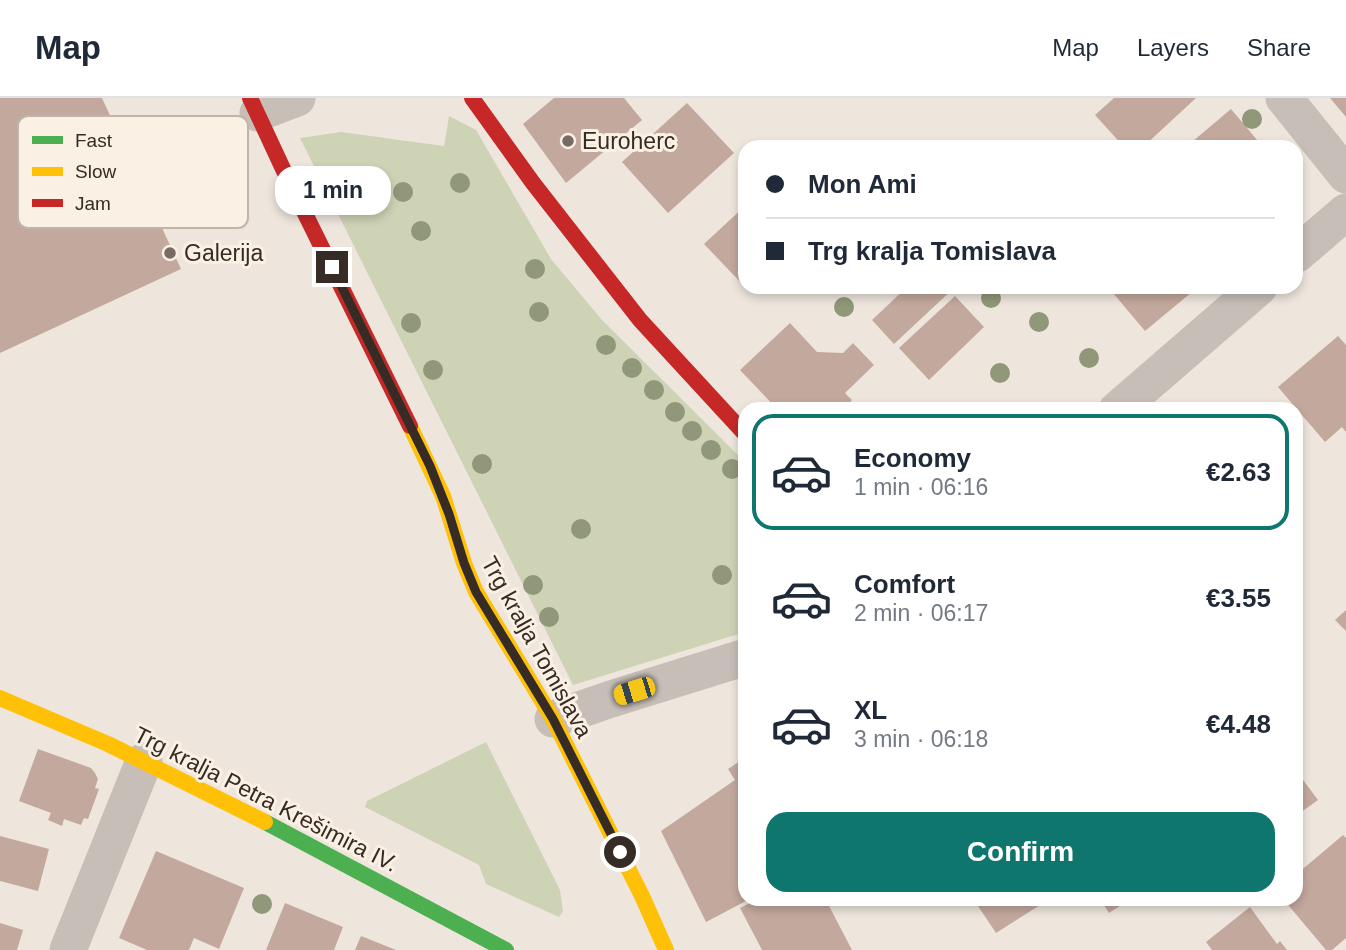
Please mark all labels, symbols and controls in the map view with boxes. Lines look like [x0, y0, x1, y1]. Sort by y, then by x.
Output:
text: Map [35, 29, 101, 66]
text: Map [1052, 34, 1099, 61]
text: Layers [1137, 34, 1209, 61]
text: Share [1247, 34, 1311, 61]
legend [18, 116, 248, 228]
place label: Euroherc [582, 128, 675, 154]
text: Fast [75, 130, 113, 151]
marker: Euroherc [560, 133, 576, 149]
text: Slow [75, 161, 116, 182]
callout: 1 min [274, 166, 390, 214]
text: Mon Ami [808, 169, 917, 199]
text: 1 min [303, 177, 363, 203]
text: Jam [75, 193, 111, 214]
text: Trg kralja Tomislava [808, 236, 1056, 266]
place label: Galerija [184, 240, 263, 266]
marker: Galerija [162, 245, 178, 261]
route end [316, 251, 348, 283]
icon: car [770, 441, 833, 504]
text: Economy [854, 443, 971, 473]
text: €2.63 [1206, 457, 1271, 487]
text: 1 min · 06:16 [854, 474, 988, 500]
street label: Trg kralja Tomislava [476, 552, 598, 742]
icon: car [770, 567, 833, 630]
text: Comfort [854, 569, 955, 599]
text: €3.55 [1206, 583, 1271, 613]
text: 2 min · 06:17 [854, 600, 988, 626]
car [611, 675, 658, 707]
icon: car [770, 693, 833, 756]
text: XL [854, 695, 887, 725]
text: €4.48 [1206, 709, 1271, 739]
street label: Trg kralja Petra Krešimira IV. [130, 721, 402, 877]
text: 3 min · 06:18 [854, 726, 988, 752]
button: Confirm [766, 812, 1275, 892]
route start [604, 836, 636, 868]

